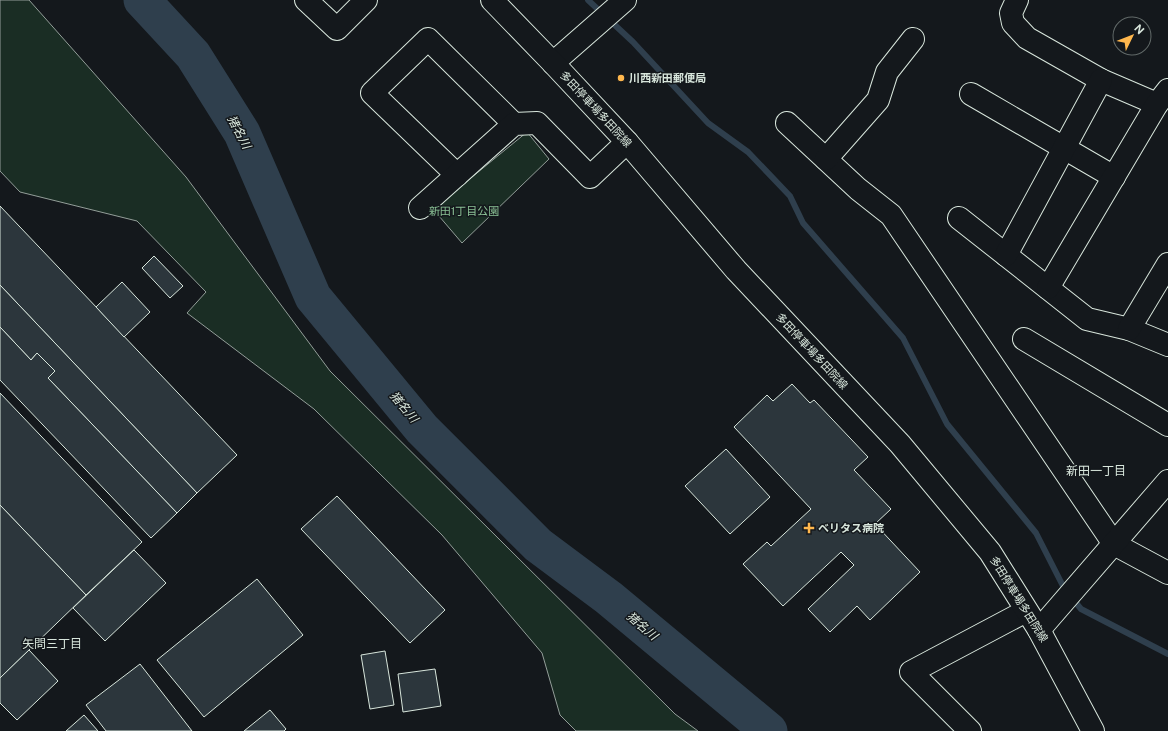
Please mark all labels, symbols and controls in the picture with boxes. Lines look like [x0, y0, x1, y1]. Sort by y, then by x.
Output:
north arrow [1112, 16, 1152, 56]
text: N [1132, 22, 1147, 36]
street label: 多田停車場多田院線 [558, 69, 634, 149]
place label: 川西新田郵便局 [629, 72, 706, 84]
marker: 川西新田郵便局 [616, 73, 626, 83]
water label: 猪名川 [224, 113, 255, 153]
park label: 新田1丁目公園 [429, 205, 499, 217]
street label: 多田停車場多田院線 [774, 311, 850, 391]
water label: 猪名川 [387, 389, 422, 427]
district label: 新田一丁目 [1066, 464, 1126, 478]
marker: ベリタス病院 [803, 522, 815, 534]
place label: ベリタス病院 [818, 522, 884, 534]
street label: 多田停車場多田院線 [988, 554, 1050, 644]
water label: 猪名川 [624, 609, 662, 644]
district label: 矢問三丁目 [22, 637, 82, 651]

